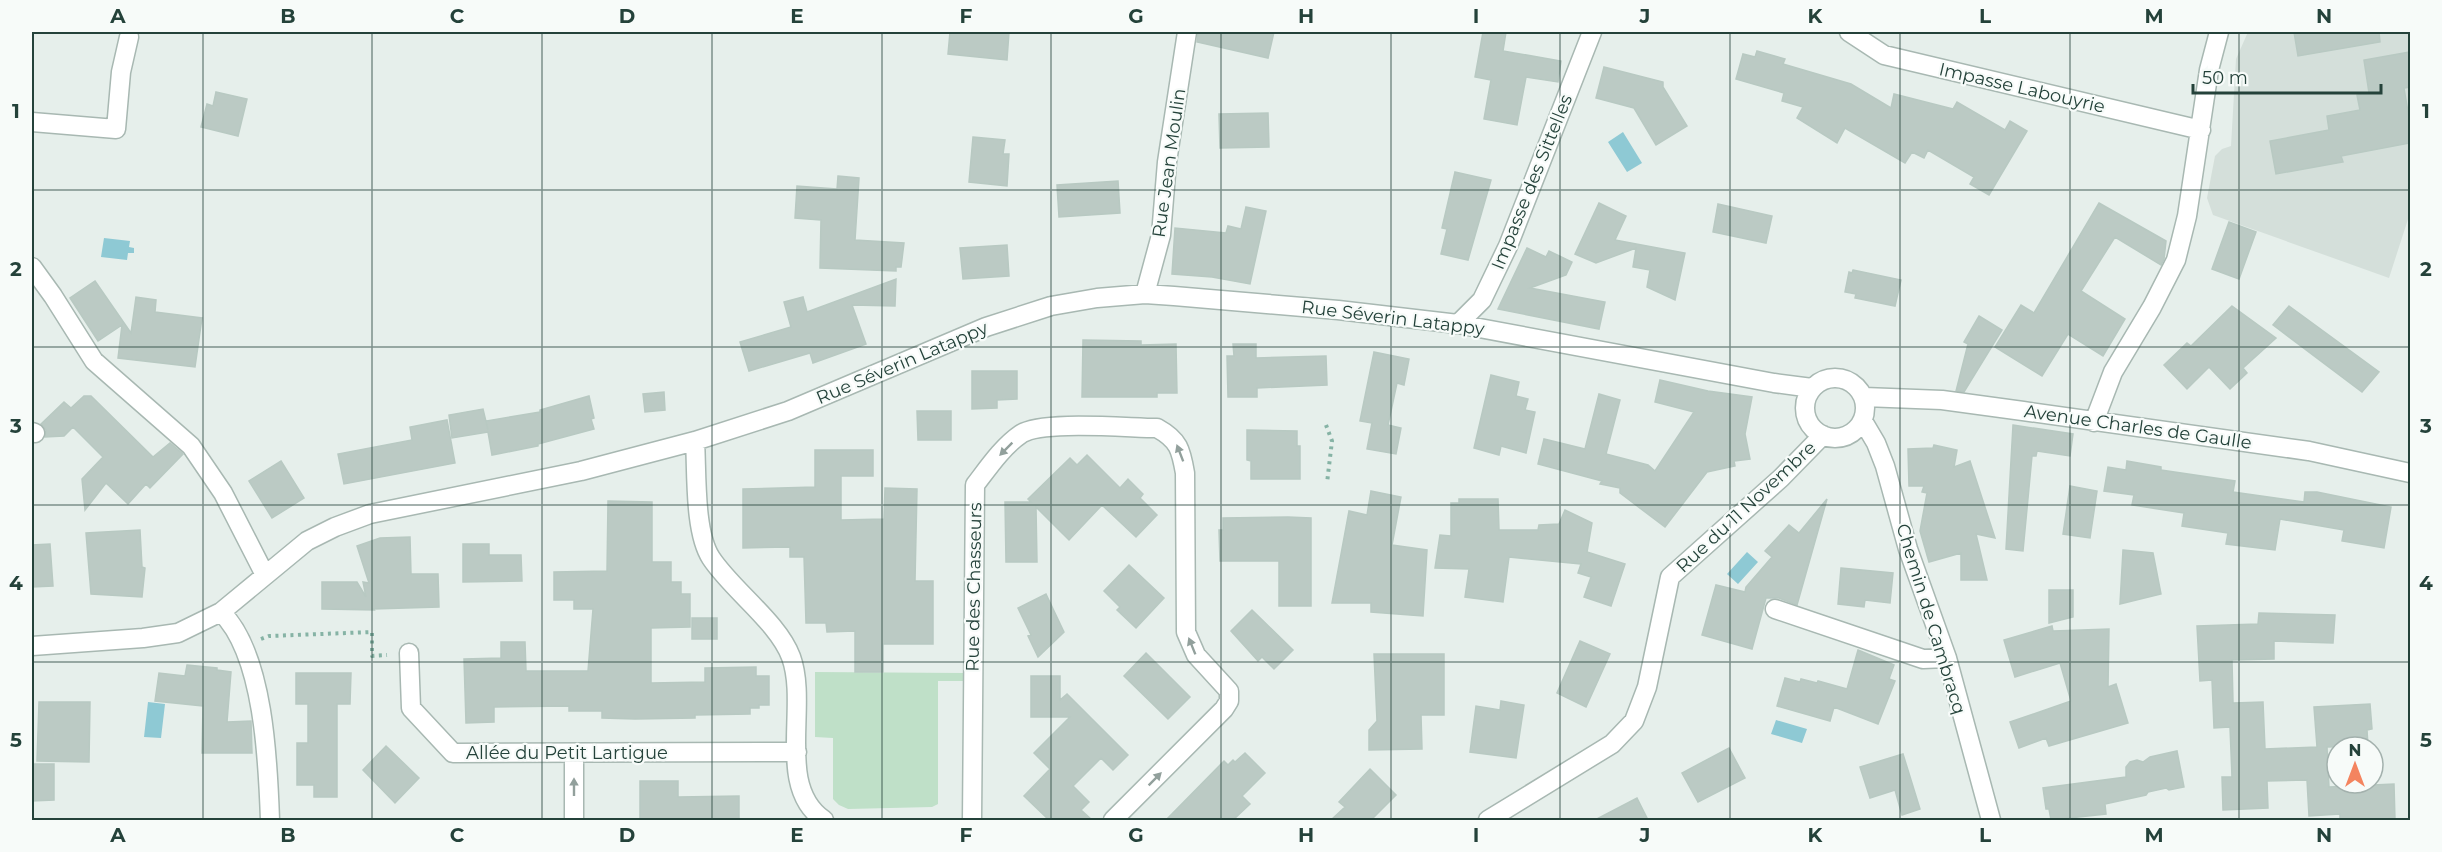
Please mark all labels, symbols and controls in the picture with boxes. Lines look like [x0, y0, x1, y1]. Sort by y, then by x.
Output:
text: A [109, 4, 126, 28]
text: B [280, 4, 296, 28]
text: C [450, 4, 465, 28]
text: D [619, 4, 635, 28]
text: E [790, 4, 804, 28]
text: F [960, 4, 973, 28]
text: G [1128, 4, 1144, 28]
text: H [1298, 4, 1314, 28]
text: I [1473, 4, 1479, 28]
text: J [1639, 4, 1650, 28]
text: K [1808, 4, 1824, 28]
text: L [1979, 4, 1991, 28]
text: M [2144, 4, 2164, 28]
text: N [2316, 4, 2332, 28]
scale bar [2193, 57, 2380, 95]
street label: Impasse Labouyrie [1937, 58, 2107, 118]
text: 50 m [2202, 67, 2248, 89]
street label: Rue Jean Moulin [1148, 87, 1190, 239]
street label: Impasse des Sittelles [1487, 91, 1577, 273]
text: 1 [12, 99, 20, 123]
text: 1 [2422, 99, 2430, 123]
text: 2 [10, 257, 22, 281]
text: 2 [2420, 257, 2432, 281]
street label: Rue Séverin Latappy [1300, 296, 1486, 340]
street label: Rue Séverin Latappy [813, 317, 991, 409]
street label: Avenue Charles de Gaulle [2023, 400, 2253, 454]
text: 3 [9, 414, 22, 438]
text: 3 [2419, 414, 2432, 438]
street label: Rue du 11 Novembre [1672, 437, 1820, 577]
one-way arrow [998, 442, 1013, 456]
one-way arrow [1174, 444, 1184, 462]
street label: Rue des Chasseurs [962, 502, 986, 672]
street label: Chemin de Cambracq [1891, 521, 1971, 717]
text: 4 [9, 571, 23, 595]
text: 4 [2419, 571, 2433, 595]
one-way arrow [1187, 637, 1196, 655]
text: 5 [10, 728, 22, 752]
text: 5 [2420, 728, 2432, 752]
north arrow [2325, 735, 2385, 795]
text: N [2349, 741, 2361, 760]
street label: Allée du Petit Lartigue [466, 742, 668, 764]
one-way arrow [1147, 773, 1161, 787]
one-way arrow [569, 778, 579, 797]
text: A [109, 823, 126, 847]
text: B [280, 823, 296, 847]
text: C [450, 823, 465, 847]
text: D [619, 823, 635, 847]
text: E [790, 823, 804, 847]
text: F [960, 823, 973, 847]
text: G [1128, 823, 1144, 847]
text: H [1298, 823, 1314, 847]
text: I [1473, 823, 1479, 847]
text: J [1639, 823, 1650, 847]
text: K [1808, 823, 1824, 847]
text: L [1979, 823, 1991, 847]
text: M [2144, 823, 2164, 847]
text: N [2316, 823, 2332, 847]

